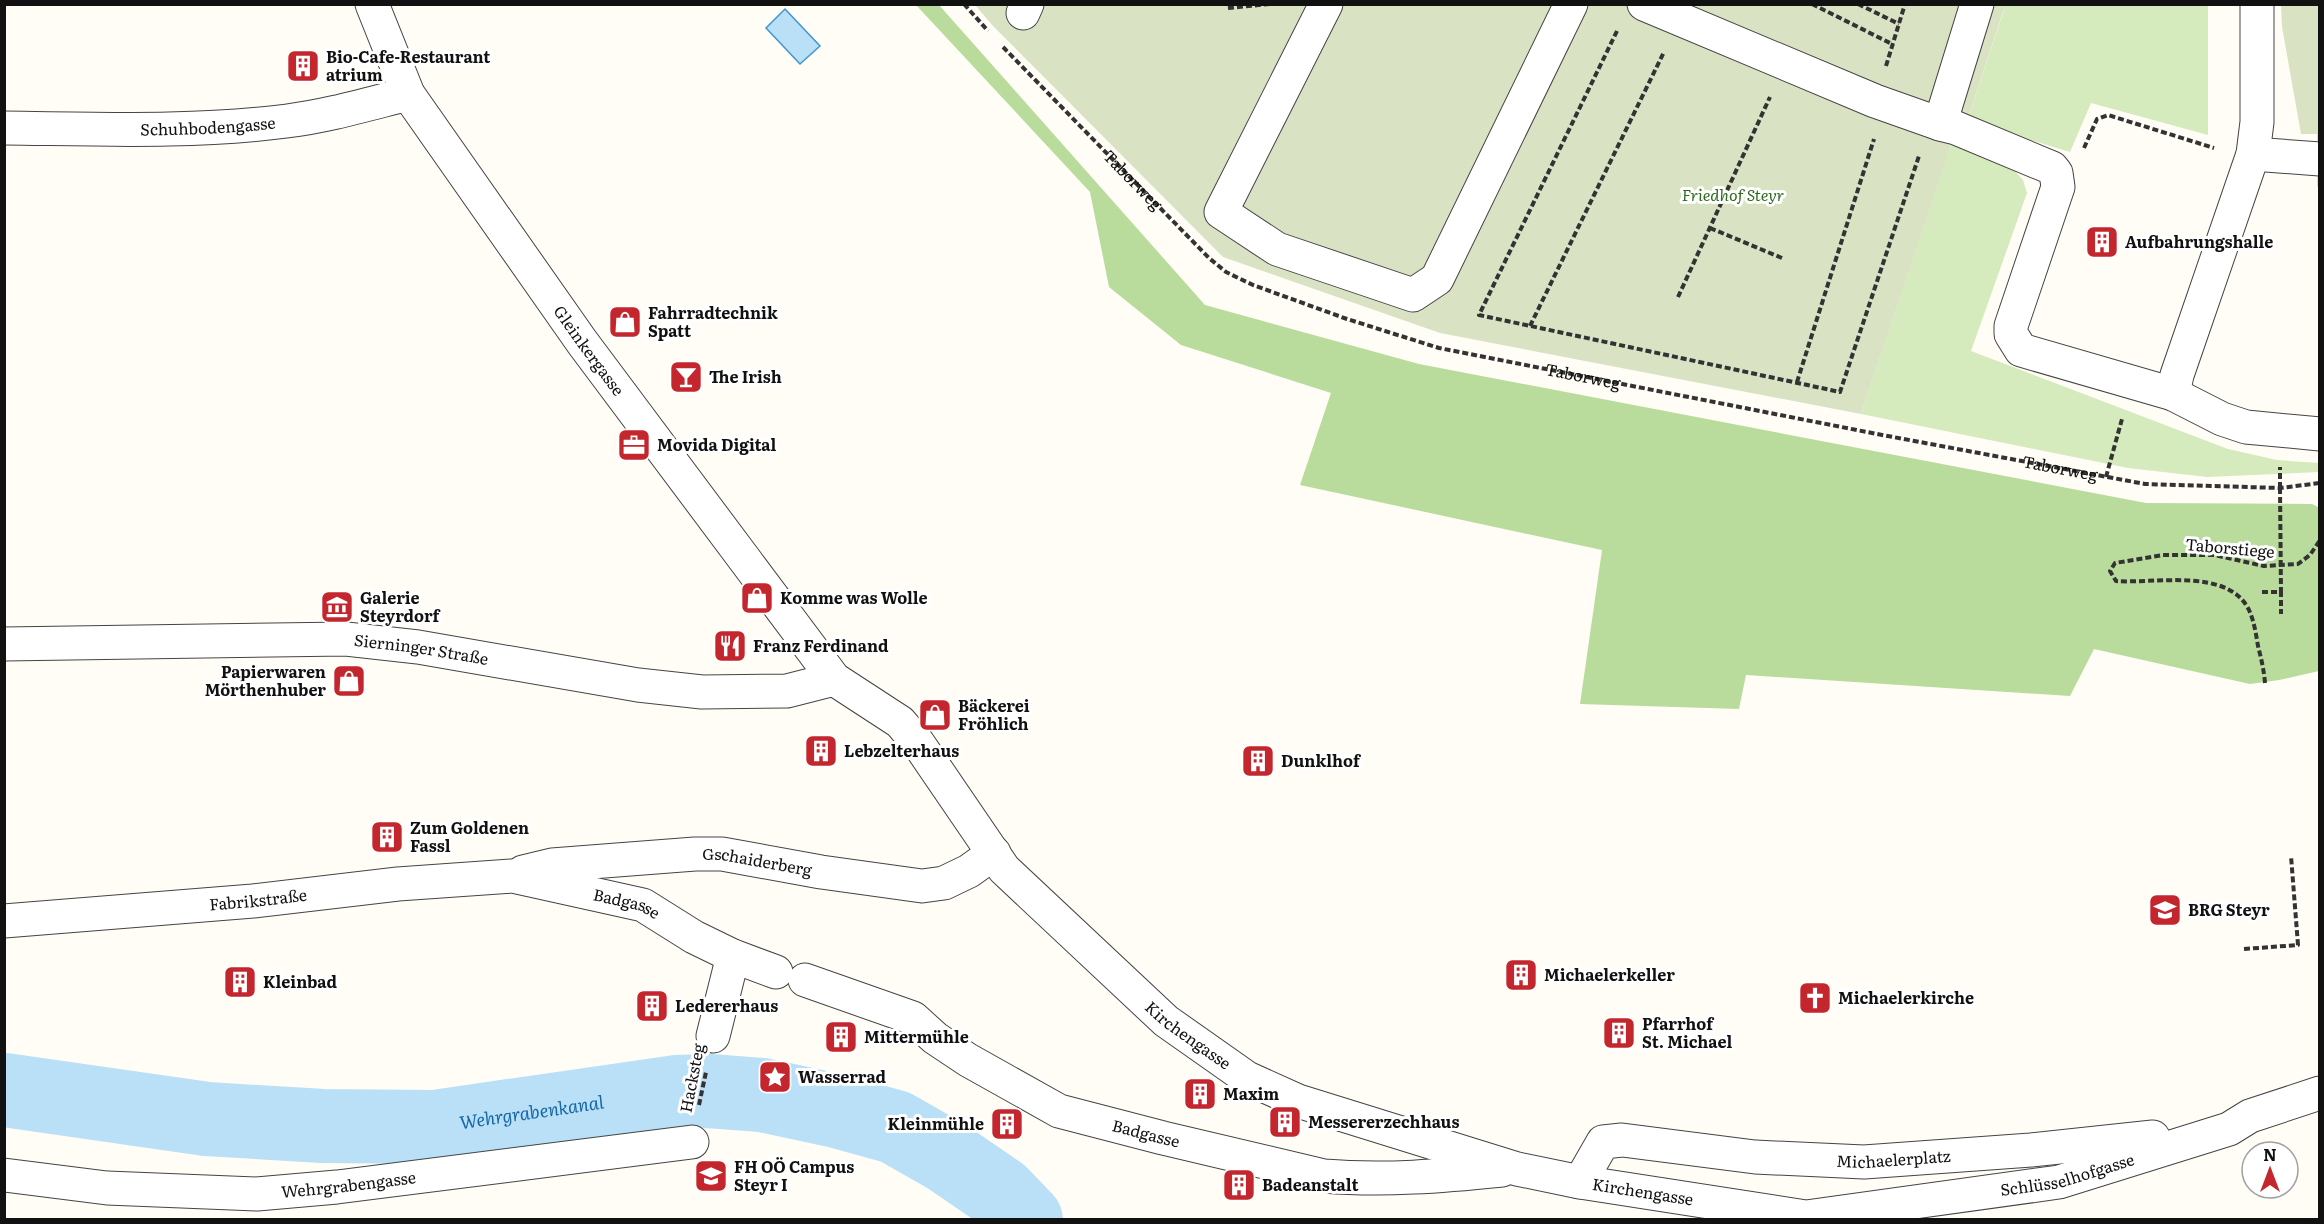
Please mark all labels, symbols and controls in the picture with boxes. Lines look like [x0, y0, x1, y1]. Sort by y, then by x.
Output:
place label: Bio-Cafe-Restaurant atrium [326, 44, 490, 86]
building icon: Bio-Cafe-Restaurant atrium [285, 48, 321, 84]
street label: Schuhbodengasse [140, 109, 277, 140]
street label: Taborweg [1098, 144, 1169, 215]
park label: Friedhof Steyr [1682, 182, 1784, 206]
building icon: Aufbahrungshalle [2084, 224, 2120, 260]
place label: Aufbahrungshalle [2125, 229, 2273, 253]
street label: Gleinkergasse [549, 300, 631, 400]
place label: Fahrradtechnik Spatt [648, 300, 778, 342]
shop icon: Fahrradtechnik Spatt [607, 304, 643, 340]
street label: Taborweg [1543, 356, 1623, 394]
bar icon: The Irish [668, 359, 704, 395]
place label: The Irish [709, 364, 782, 388]
office icon: Movida Digital [616, 427, 652, 463]
place label: Movida Digital [657, 432, 777, 456]
street label: Taborweg [2021, 448, 2100, 486]
street label: Taborstiege [2185, 531, 2276, 563]
shop icon: Komme was Wolle [739, 580, 775, 616]
place label: Galerie Steyrdorf [360, 585, 442, 627]
place label: Komme was Wolle [780, 585, 928, 609]
museum icon: Galerie Steyrdorf [319, 589, 355, 625]
street label: Sierninger Straße [353, 627, 491, 670]
restaurant icon: Franz Ferdinand [712, 628, 748, 664]
place label: Franz Ferdinand [753, 633, 889, 657]
place label: Papierwaren Mörthenhuber [205, 659, 326, 701]
shop icon: Papierwaren Mörthenhuber [331, 663, 367, 699]
place label: Bäckerei Fröhlich [958, 693, 1030, 735]
shop icon: Bäckerei Fröhlich [917, 697, 953, 733]
building icon: Lebzelterhaus [803, 733, 839, 769]
place label: Lebzelterhaus [844, 738, 959, 762]
building icon: Dunklhof [1240, 743, 1276, 779]
place label: Dunklhof [1281, 748, 1362, 772]
place label: Zum Goldenen Fassl [410, 815, 529, 857]
building icon: Zum Goldenen Fassl [369, 819, 405, 855]
street label: Gschaiderberg [702, 841, 814, 881]
street label: Badgasse [591, 881, 665, 924]
street label: Fabrikstraße [208, 882, 308, 915]
school or university icon: BRG Steyr [2147, 892, 2183, 928]
place label: BRG Steyr [2188, 897, 2270, 921]
building icon: Michaelerkeller [1503, 957, 1539, 993]
place label: Michaelerkeller [1544, 962, 1675, 986]
building icon: Kleinbad [222, 964, 258, 1000]
place label: Kleinbad [263, 969, 337, 993]
church icon: Michaelerkirche [1797, 980, 1833, 1016]
place label: Michaelerkirche [1838, 985, 1974, 1009]
building icon: Ledererhaus [634, 988, 670, 1024]
place label: Ledererhaus [675, 993, 778, 1017]
street label: Kirchengasse [1140, 995, 1237, 1074]
place label: Pfarrhof St. Michael [1642, 1011, 1732, 1053]
building icon: Pfarrhof St. Michael [1601, 1015, 1637, 1051]
building icon: Mittermühle [823, 1019, 859, 1055]
place label: Mittermühle [864, 1024, 969, 1048]
street label: Hacksteg [673, 1041, 710, 1115]
place icon: Wasserrad [757, 1059, 793, 1095]
place label: Wasserrad [798, 1064, 887, 1088]
building icon: Maxim [1182, 1076, 1218, 1112]
place label: Maxim [1223, 1081, 1279, 1105]
water label: Wehrgrabenkanal [458, 1087, 606, 1135]
building icon: Messererzechhaus [1267, 1104, 1303, 1140]
building icon: Kleinmühle [989, 1106, 1025, 1142]
place label: Messererzechhaus [1308, 1109, 1459, 1133]
place label: Kleinmühle [888, 1111, 984, 1135]
street label: Badgasse [1110, 1112, 1182, 1153]
north arrow [2240, 1140, 2300, 1200]
text: N [2263, 1142, 2277, 1166]
street label: Michaelerplatz [1836, 1143, 1952, 1173]
street label: Schlüsselhofgasse [1999, 1146, 2137, 1201]
place label: FH OÖ Campus Steyr I [734, 1154, 854, 1196]
school or university icon: FH OÖ Campus Steyr I [693, 1158, 729, 1194]
street label: Wehrgrabengasse [280, 1164, 417, 1203]
building icon: Badeanstalt [1221, 1167, 1257, 1203]
street label: Kirchengasse [1591, 1171, 1695, 1210]
place label: Badeanstalt [1262, 1172, 1358, 1196]

